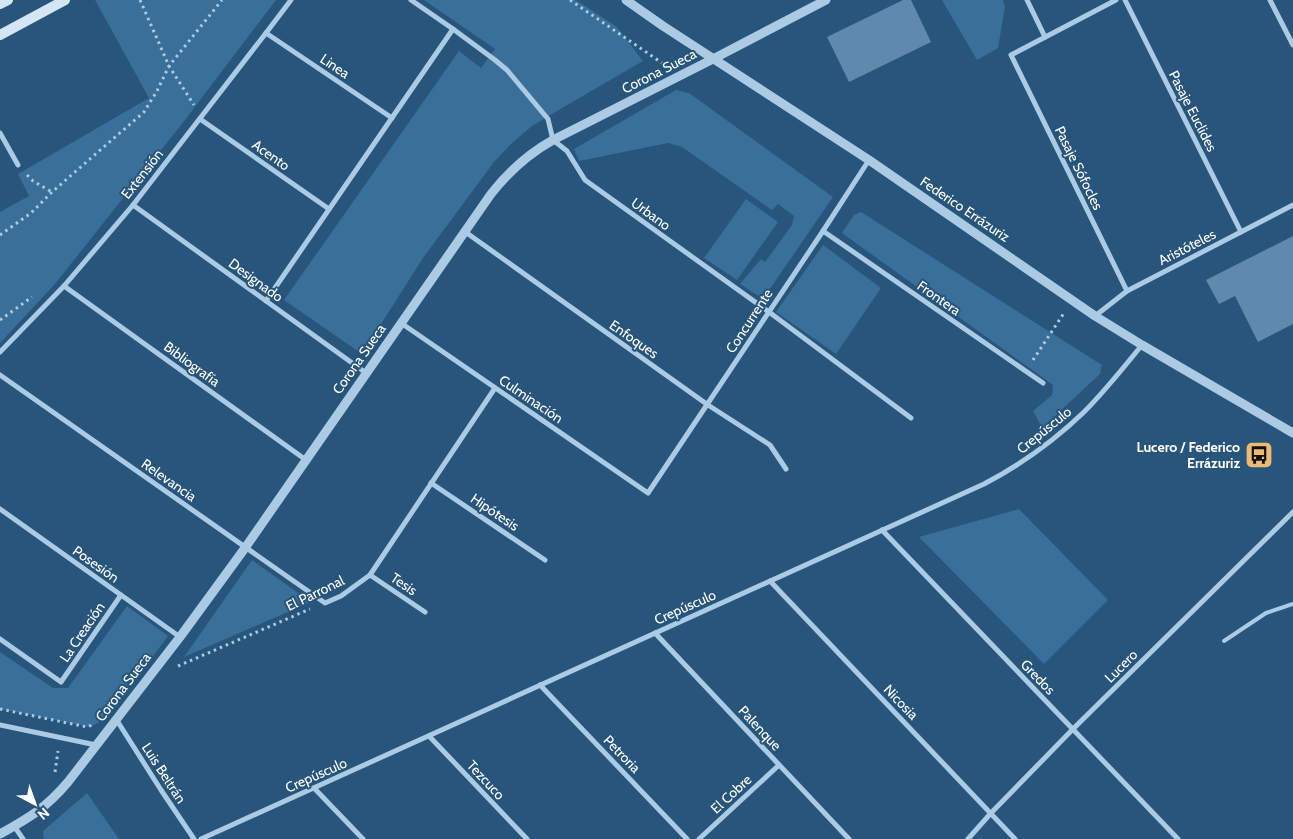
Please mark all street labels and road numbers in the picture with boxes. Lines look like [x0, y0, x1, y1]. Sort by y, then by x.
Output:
street label: Corona Sueca [619, 44, 700, 98]
street label: Linea [317, 50, 353, 82]
street label: Pasaje Euclides [1165, 67, 1221, 155]
street label: Pasaje Sófocles [1051, 123, 1107, 213]
street label: Acento [249, 136, 294, 175]
street label: Extensión [117, 145, 167, 203]
street label: Federico Errázuriz [917, 172, 1014, 246]
street label: Urbano [628, 194, 674, 234]
street label: Aristóteles [1155, 225, 1219, 269]
street label: Designado [225, 254, 287, 306]
street label: Frontera [914, 277, 965, 320]
street label: Concurrente [722, 285, 776, 357]
street label: Enfoques [606, 316, 662, 362]
street label: Corona Sueca [328, 320, 390, 398]
street label: Bibliografía [160, 338, 224, 391]
street label: Culminación [495, 371, 567, 427]
street label: Crepúsculo [1013, 402, 1075, 458]
street label: Relevancia [138, 455, 200, 506]
street label: Hipótesis [467, 489, 523, 535]
street label: Posesión [69, 541, 123, 587]
street label: Tesis [387, 569, 421, 599]
street label: El Parronal [283, 571, 348, 615]
street label: Crepúsculo [651, 585, 719, 629]
street label: La Creación [55, 598, 109, 665]
street label: Lucero [1101, 645, 1142, 686]
street label: Corona Sueca [91, 649, 155, 725]
street label: Gredos [1017, 656, 1059, 699]
street label: Nicosia [880, 681, 922, 724]
street label: Palenque [735, 702, 785, 754]
street label: Petroria [600, 731, 645, 777]
street label: Luis Beltrán [138, 739, 190, 807]
street label: Crepúsculo [282, 753, 350, 797]
street label: Tezcuco [463, 756, 509, 804]
street label: El Cobre [707, 771, 755, 817]

